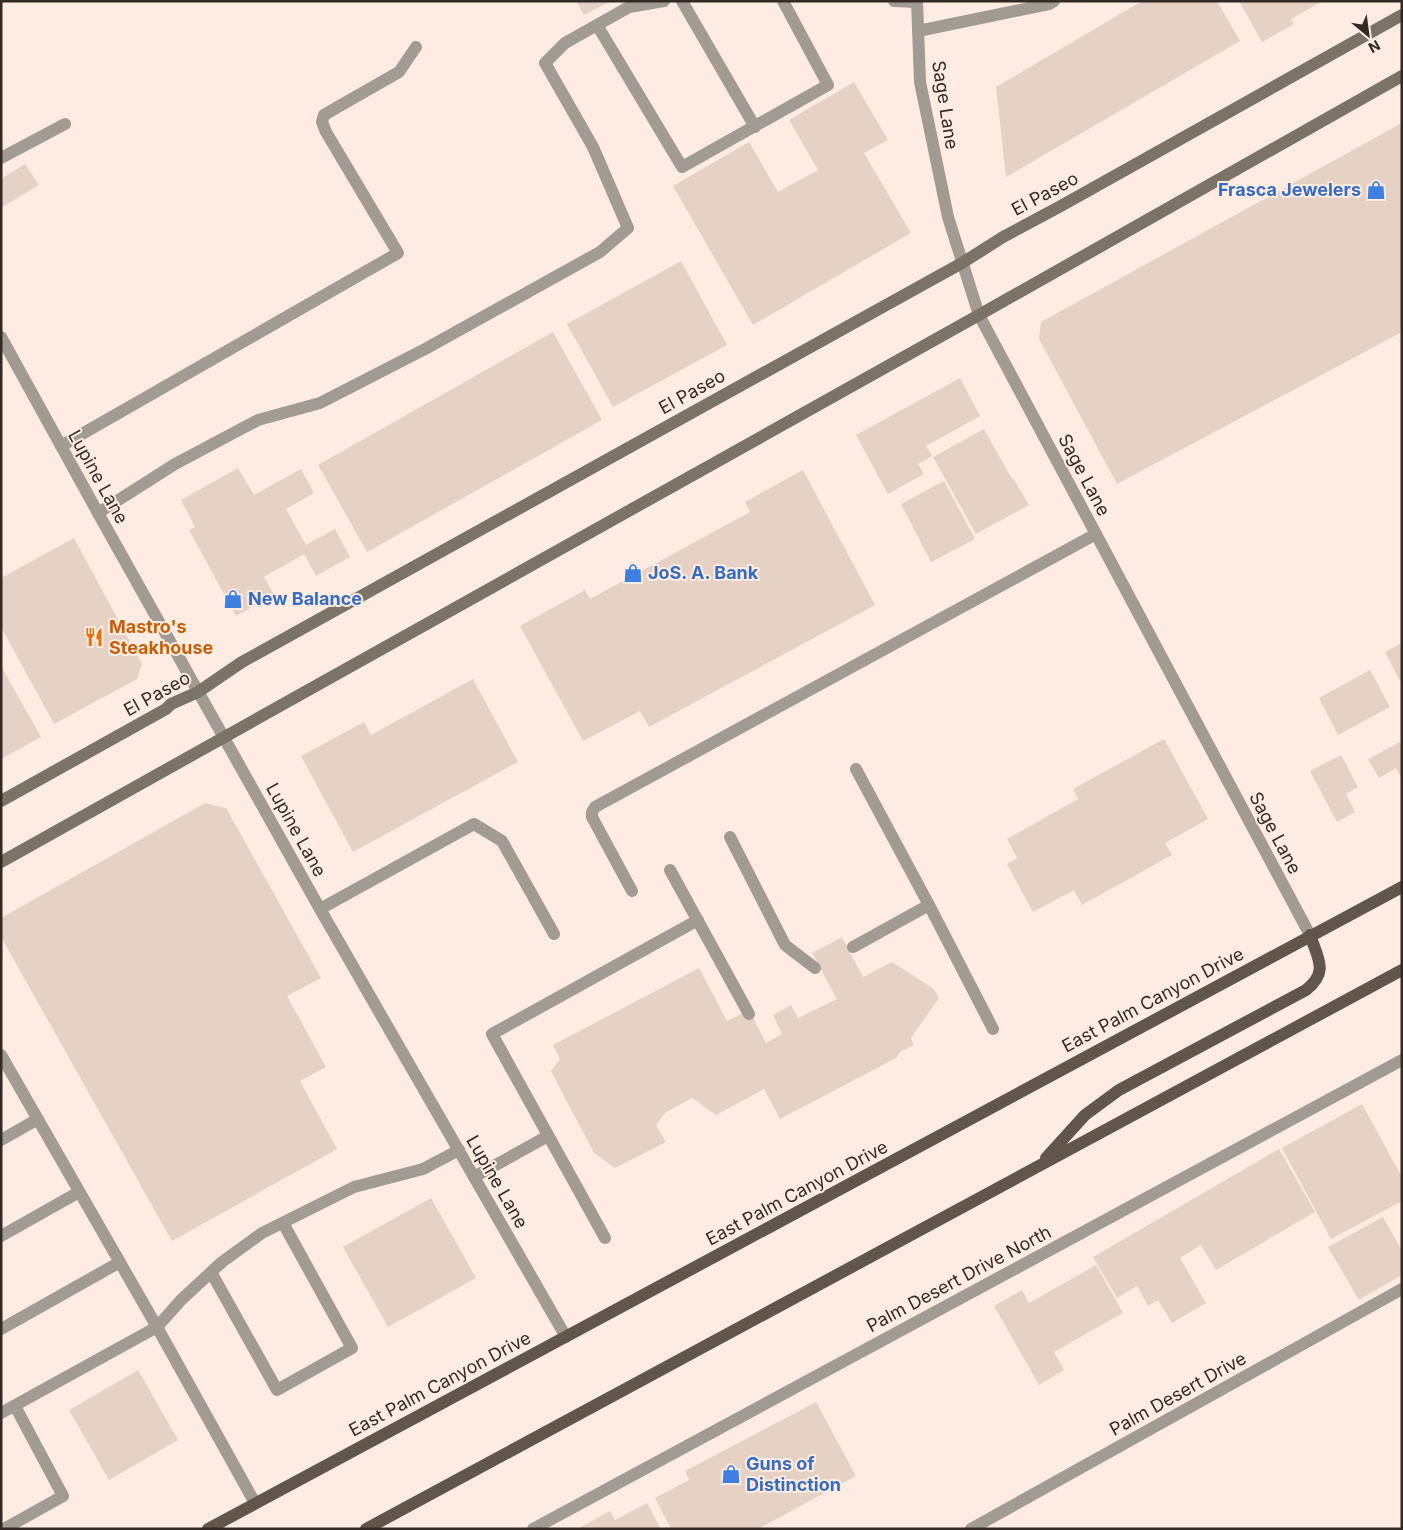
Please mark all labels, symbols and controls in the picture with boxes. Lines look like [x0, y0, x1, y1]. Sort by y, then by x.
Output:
north arrow [1343, 10, 1393, 60]
text: N [1366, 37, 1383, 57]
street label: Sage Lane [928, 59, 963, 151]
street label: El Paseo [1008, 167, 1082, 220]
place label: Frasca Jewelers [1218, 179, 1361, 200]
shop icon: Frasca Jewelers [1365, 179, 1387, 201]
street label: El Paseo [655, 365, 729, 418]
street label: Lupine Lane [64, 426, 133, 527]
street label: Sage Lane [1054, 430, 1115, 519]
shop icon: JoS. A. Bank [622, 562, 644, 584]
place label: JoS. A. Bank [648, 562, 759, 583]
shop icon: New Balance [222, 588, 244, 610]
place label: New Balance [248, 588, 362, 609]
place label: Mastro's Steakhouse [109, 616, 214, 658]
restaurant icon: Mastro's Steakhouse [83, 626, 105, 648]
street label: El Paseo [120, 667, 194, 720]
street label: Lupine Lane [262, 779, 331, 880]
street label: Sage Lane [1245, 788, 1306, 877]
street label: East Palm Canyon Drive [1058, 943, 1247, 1056]
street label: Lupine Lane [462, 1132, 532, 1232]
street label: East Palm Canyon Drive [702, 1136, 891, 1249]
street label: Palm Desert Drive North [863, 1221, 1055, 1336]
street label: East Palm Canyon Drive [345, 1327, 534, 1440]
street label: Palm Desert Drive [1106, 1347, 1250, 1440]
place label: Guns of Distinction [746, 1453, 841, 1495]
shop icon: Guns of Distinction [720, 1463, 742, 1485]

